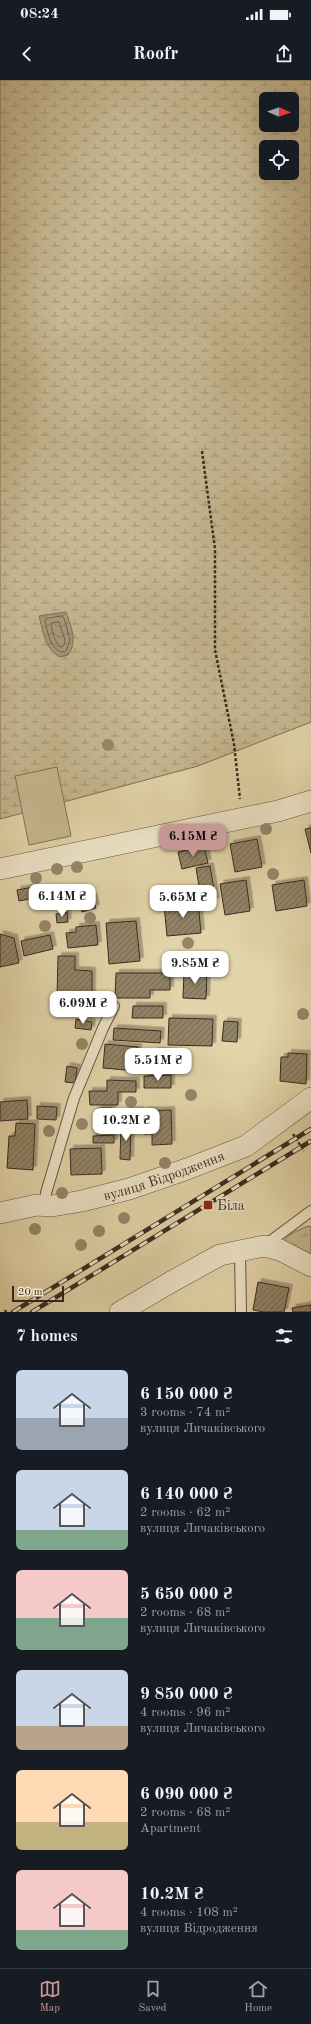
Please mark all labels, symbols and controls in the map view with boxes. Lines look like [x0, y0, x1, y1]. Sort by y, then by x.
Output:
text: 08:24 [20, 7, 59, 22]
icon: back [16, 43, 38, 65]
icon: share [273, 43, 295, 65]
text: Roofr [133, 45, 178, 63]
north arrow [259, 92, 299, 132]
map controls [259, 92, 299, 180]
button: locate [259, 140, 299, 180]
pin: 6.15M ₴ [156, 824, 230, 858]
text: 6.15M ₴ [169, 830, 217, 843]
pin: 6.14M ₴ [25, 884, 99, 918]
pin: 5.65M ₴ [146, 885, 220, 919]
text: 6.14M ₴ [38, 890, 86, 903]
text: 5.65M ₴ [159, 891, 207, 904]
pin: 9.85M ₴ [158, 951, 232, 985]
text: 9.85M ₴ [171, 957, 219, 970]
pin: 6.09M ₴ [46, 991, 120, 1025]
text: 6.09M ₴ [59, 997, 107, 1010]
pin: 5.51M ₴ [121, 1048, 195, 1082]
text: 5.51M ₴ [134, 1054, 182, 1067]
pin: 10.2M ₴ [89, 1108, 163, 1142]
text: 10.2M ₴ [102, 1114, 150, 1127]
street label: вулиця Відродження [102, 1149, 227, 1203]
marker: Біла [202, 1199, 214, 1211]
place label: Біла [217, 1199, 245, 1213]
scale bar [12, 1284, 64, 1303]
text: 20 m [18, 1287, 43, 1298]
icon: filters [273, 1325, 295, 1347]
text: 7 homes [16, 1328, 78, 1345]
icon: home [48, 1386, 96, 1434]
text: 6 150 000 ₴ [140, 1386, 233, 1403]
text: 3 rooms · 74 m² [140, 1406, 230, 1419]
text: вулиця Личаківського [140, 1422, 265, 1435]
icon: home [48, 1486, 96, 1534]
text: 6 140 000 ₴ [140, 1486, 233, 1503]
text: 2 rooms · 62 m² [140, 1506, 230, 1519]
text: вулиця Личаківського [140, 1522, 265, 1535]
icon: home [48, 1586, 96, 1634]
text: 5 650 000 ₴ [140, 1586, 233, 1603]
text: 2 rooms · 68 m² [140, 1606, 230, 1619]
text: вулиця Личаківського [140, 1622, 265, 1635]
icon: home [48, 1686, 96, 1734]
text: 9 850 000 ₴ [140, 1686, 233, 1703]
text: 4 rooms · 96 m² [140, 1706, 230, 1719]
text: вулиця Личаківського [140, 1722, 265, 1735]
icon: home [48, 1786, 96, 1834]
text: 6 090 000 ₴ [140, 1786, 233, 1803]
text: 2 rooms · 68 m² [140, 1806, 230, 1819]
text: Apartment [140, 1822, 201, 1835]
icon: home [48, 1886, 96, 1934]
text: 10.2M ₴ [140, 1886, 204, 1903]
text: 4 rooms · 108 m² [140, 1906, 238, 1919]
text: вулиця Відродження [140, 1922, 258, 1935]
tab: Map [39, 1978, 61, 2016]
tab: Saved [139, 1978, 167, 2016]
tab: Home [244, 1978, 272, 2016]

